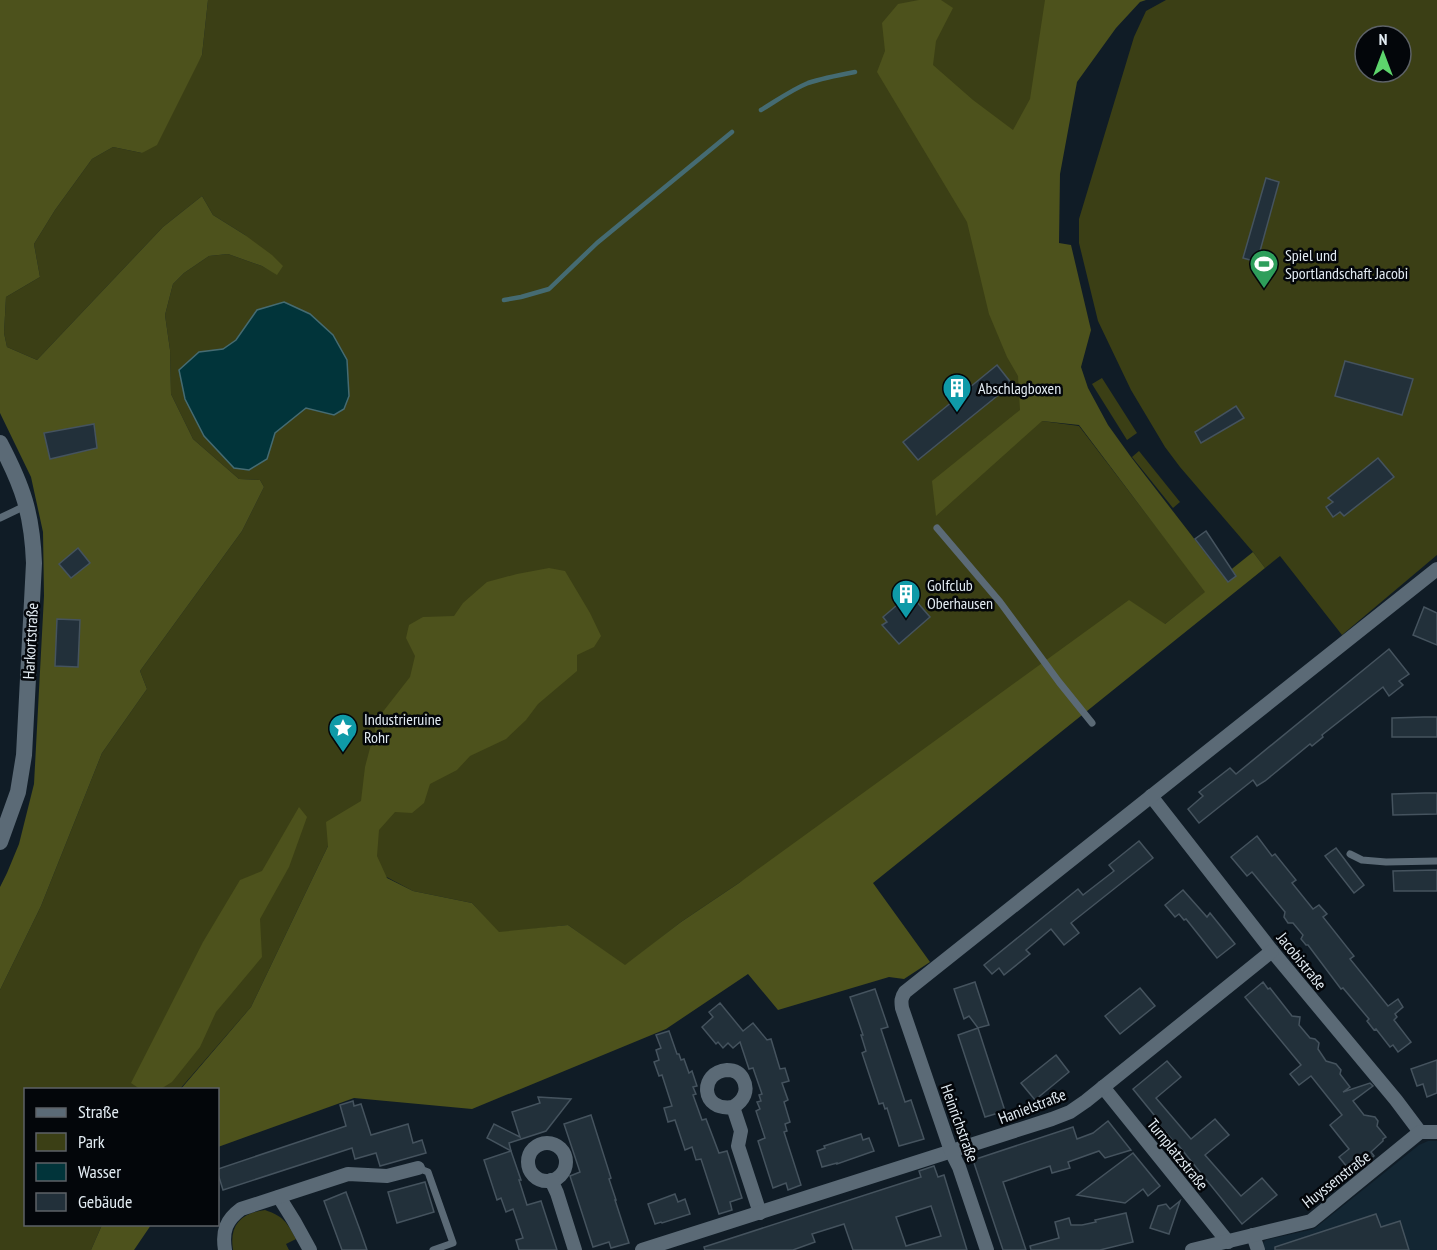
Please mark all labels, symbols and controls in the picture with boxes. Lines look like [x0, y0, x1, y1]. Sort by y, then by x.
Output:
north arrow [1353, 24, 1413, 84]
text: N [1379, 29, 1387, 49]
place label: Spiel und Sportlandschaft Jacobi [1285, 245, 1408, 283]
sports icon: Spiel und Sportlandschaft Jacobi [1248, 248, 1280, 290]
building icon: Abschlagboxen [941, 372, 973, 414]
place label: Abschlagboxen [978, 378, 1061, 398]
place label: Golfclub Oberhausen [927, 575, 993, 613]
building icon: Golfclub Oberhausen [890, 578, 922, 620]
street label: Harkortstraße [18, 602, 42, 680]
place label: Industrieruine Rohr [364, 709, 441, 747]
place icon: Industrieruine Rohr [327, 712, 359, 754]
street label: Jacobistraße [1272, 927, 1331, 994]
street label: Heinrichstraße [937, 1081, 983, 1165]
street label: Hanielstraße [995, 1084, 1069, 1128]
legend [24, 1088, 219, 1226]
text: Straße [78, 1100, 119, 1123]
street label: Turnplatzstraße [1143, 1114, 1213, 1194]
text: Park [78, 1130, 105, 1153]
street label: Huyssenstraße [1298, 1146, 1374, 1212]
text: Wasser [78, 1160, 121, 1183]
text: Gebäude [78, 1190, 132, 1213]

